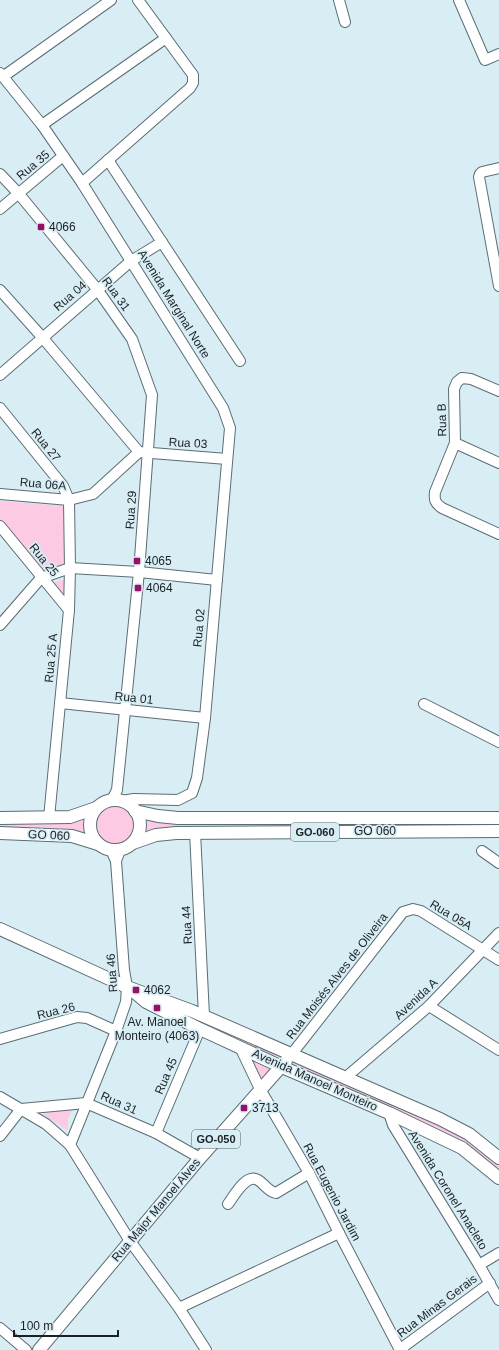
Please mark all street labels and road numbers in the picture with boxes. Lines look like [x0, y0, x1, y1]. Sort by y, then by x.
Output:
street label: Rua 35 [14, 147, 53, 183]
street label: Avenida Marginal Norte [135, 247, 213, 361]
street label: Rua 31 [99, 274, 133, 314]
street label: Rua 04 [51, 278, 89, 314]
street label: Rua B [435, 403, 449, 437]
street label: Rua 27 [28, 426, 64, 465]
street label: Rua 03 [168, 435, 208, 451]
street label: Rua 06A [19, 475, 67, 493]
street label: Rua 29 [123, 490, 139, 530]
street label: Rua 25 [26, 541, 62, 580]
street label: Rua 02 [190, 608, 208, 648]
street label: Rua 25 A [42, 633, 60, 683]
street label: Rua 01 [114, 689, 154, 707]
road number: GO-060 [291, 823, 339, 841]
street label: GO 060 [354, 824, 396, 838]
street label: GO 060 [28, 827, 71, 843]
street label: Rua 05A [427, 897, 475, 933]
street label: Rua 44 [179, 905, 195, 945]
street label: Rua Moisés Alves de Oliveira [283, 910, 391, 1042]
street label: Rua 46 [104, 953, 120, 993]
street label: Avenida A [392, 976, 440, 1022]
street label: Rua 26 [36, 999, 77, 1022]
street label: Avenida Manoel Monteiro [250, 1046, 380, 1114]
street label: Rua 45 [152, 1055, 180, 1097]
street label: Rua 31 [98, 1089, 140, 1117]
street label: Avenida Coronel Anacleto [406, 1128, 491, 1252]
road number: GO-050 [192, 1130, 240, 1148]
street label: Rua Eugenio Jardim [300, 1141, 364, 1243]
street label: Rua Major Manoel Alves [109, 1156, 203, 1264]
street label: Rua Minas Gerais [394, 1272, 480, 1340]

